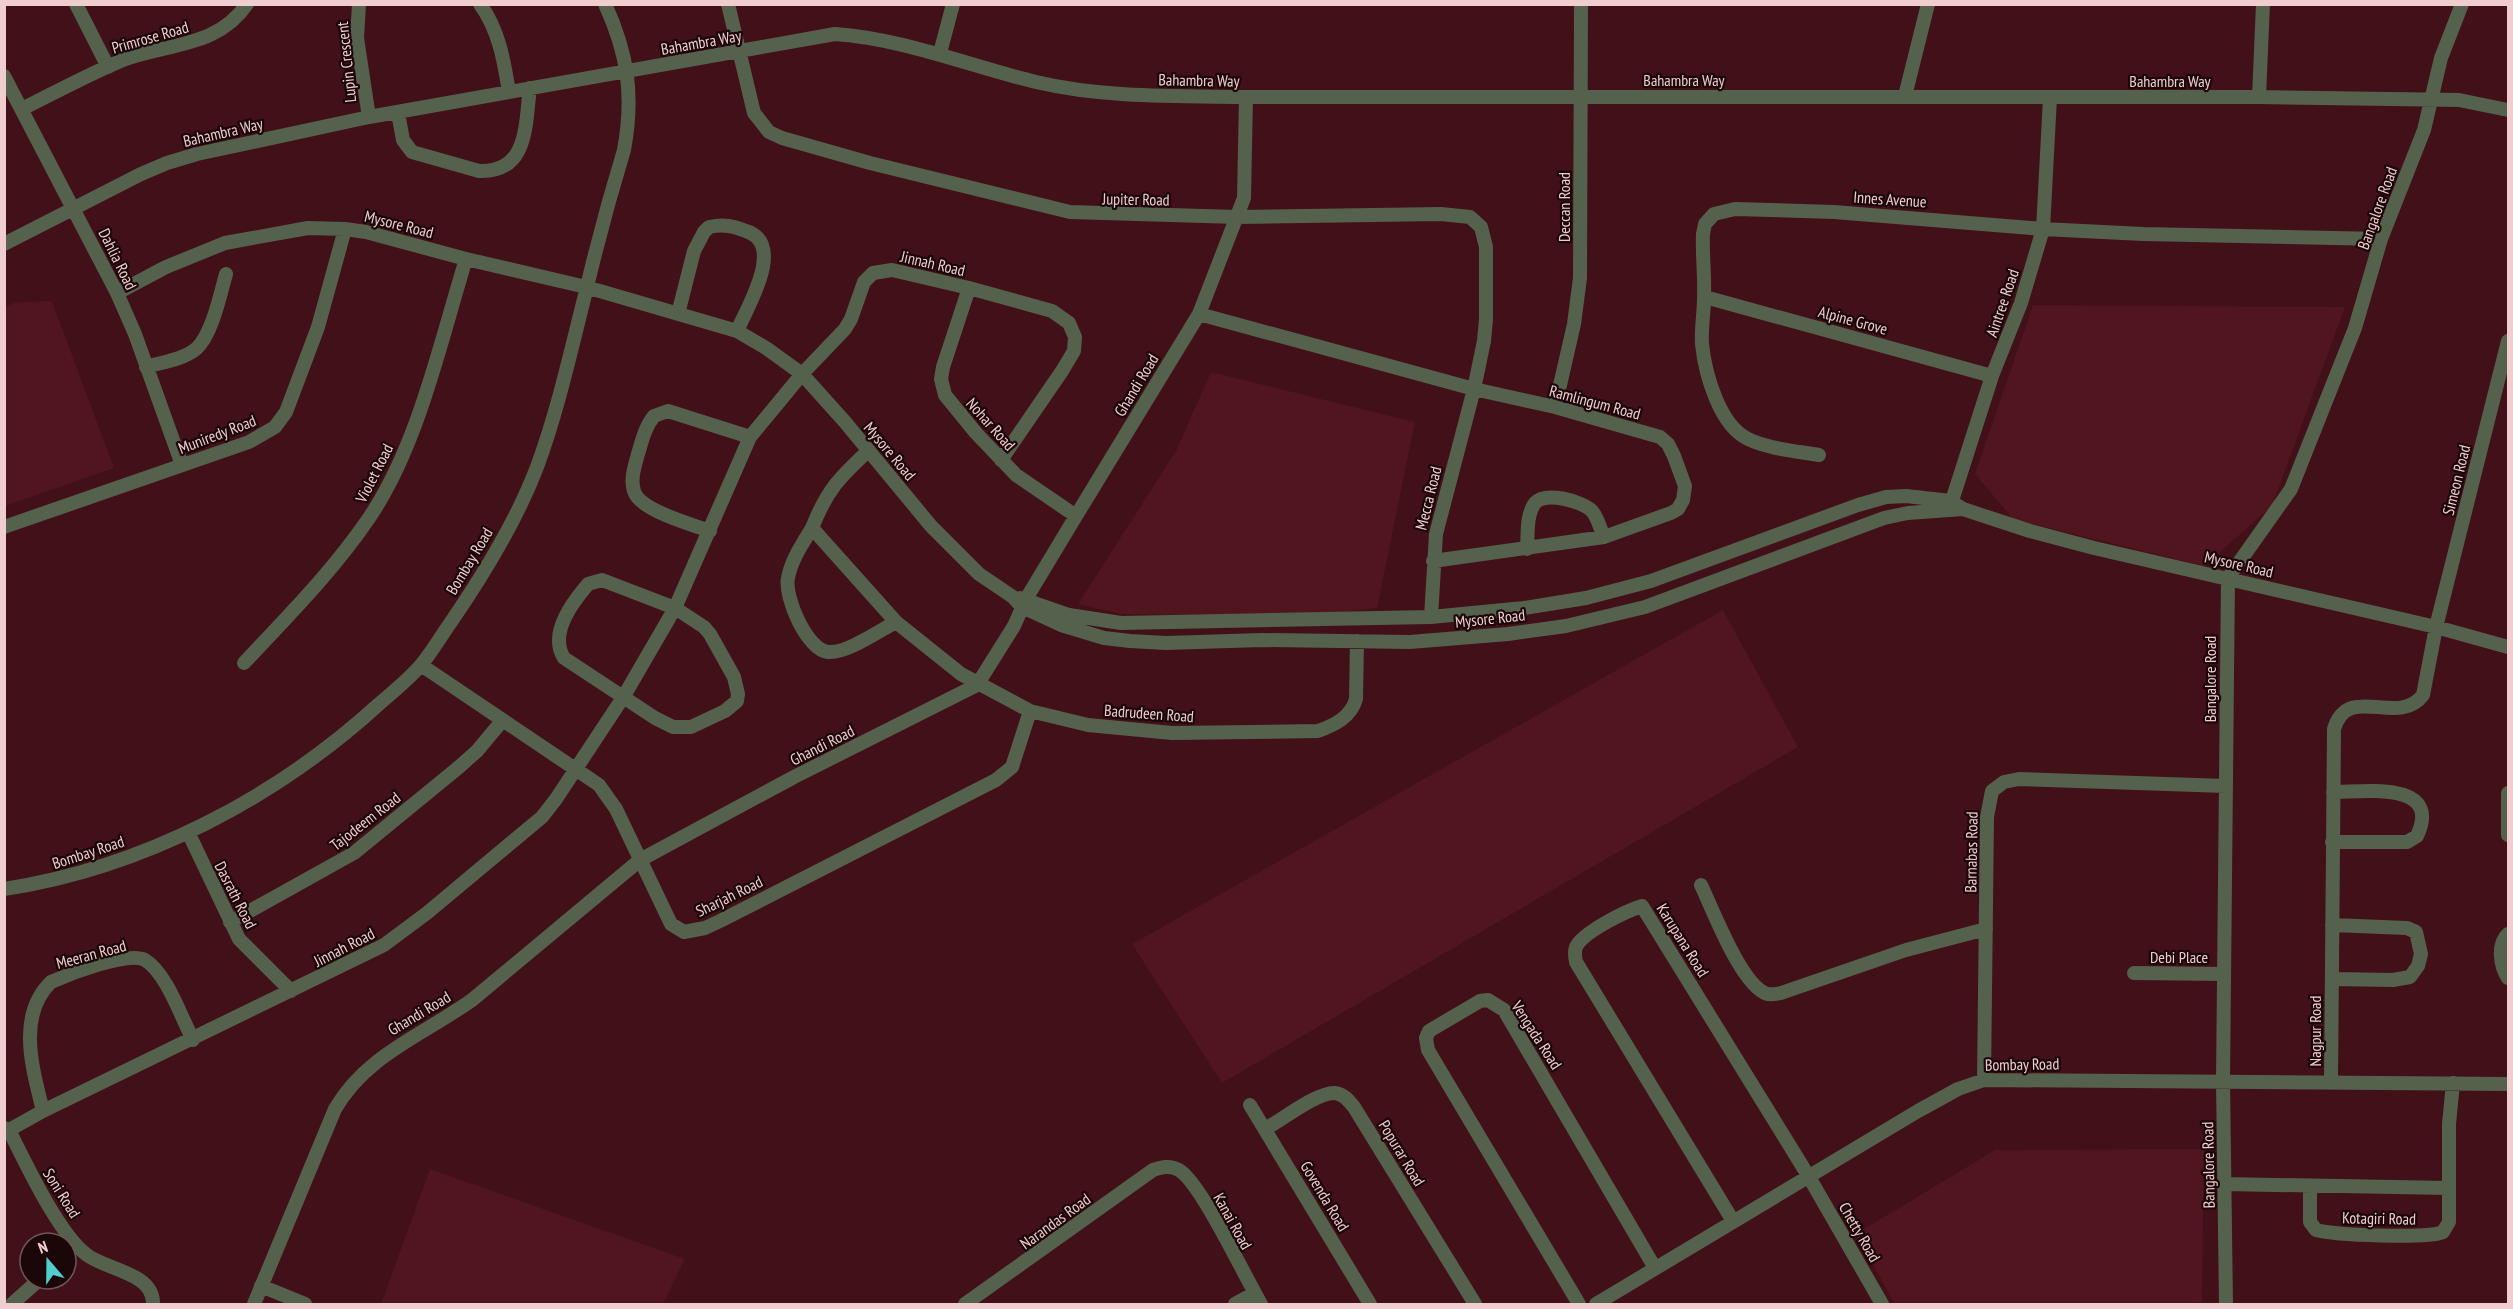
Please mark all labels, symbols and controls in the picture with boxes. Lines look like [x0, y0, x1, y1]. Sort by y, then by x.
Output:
street label: Primrose Road [109, 16, 191, 58]
street label: Lupin Crescent [332, 20, 360, 103]
street label: Bahambra Way [659, 25, 743, 59]
street label: Bahambra Way [1158, 69, 1240, 91]
street label: Bahambra Way [1643, 70, 1725, 90]
street label: Bahambra Way [2129, 71, 2211, 91]
street label: Bahambra Way [181, 113, 265, 151]
street label: Bangalore Road [2353, 164, 2401, 252]
street label: Deccan Road [1554, 172, 1574, 242]
street label: Innes Avenue [1853, 186, 1927, 212]
street label: Jupiter Road [1101, 188, 1170, 210]
street label: Mysore Road [363, 206, 436, 242]
street label: Dahlia Road [95, 225, 142, 293]
street label: Jinnah Road [898, 246, 967, 280]
street label: Aintree Road [1981, 266, 2023, 340]
street label: Alpine Grove [1816, 301, 1890, 339]
street label: Ghandi Road [1110, 350, 1162, 420]
street label: Ramlingum Road [1547, 380, 1643, 424]
street label: Nohar Road [962, 394, 1020, 455]
street label: Muniredy Road [175, 410, 259, 458]
street label: Mysore Road [860, 418, 920, 484]
street label: Violet Road [350, 440, 397, 507]
street label: Simeon Road [2438, 443, 2474, 517]
street label: Mecca Road [1410, 464, 1446, 532]
street label: Bombay Road [441, 524, 497, 598]
street label: Mysore Road [2203, 546, 2276, 582]
street label: Mysore Road [1454, 604, 1526, 632]
street label: Bangalore Road [2200, 636, 2220, 722]
street label: Badrudeen Road [1103, 700, 1195, 726]
street label: Ghandi Road [787, 720, 858, 770]
street label: Tajodeem Road [326, 787, 404, 855]
street label: Barnabas Road [1960, 811, 1982, 893]
street label: Bombay Road [50, 831, 127, 873]
street label: Dasrath Road [210, 858, 262, 932]
street label: Sharjah Road [692, 871, 766, 921]
street label: Karupana Road [1653, 900, 1713, 980]
street label: Jinnah Road [309, 923, 378, 971]
street label: Meeran Road [54, 935, 128, 973]
street label: Debi Place [2150, 947, 2208, 967]
street label: Ghandi Road [384, 987, 454, 1039]
street label: Nagpur Road [2305, 995, 2325, 1066]
street label: Vengada Road [1507, 996, 1567, 1073]
street label: Bombay Road [1985, 1053, 2059, 1075]
street label: Popurar Road [1375, 1116, 1430, 1190]
street label: Bangalore Road [2197, 1121, 2219, 1208]
street label: Govenda Road [1296, 1157, 1354, 1235]
street label: Soni Road [39, 1164, 85, 1222]
street label: Narandas Road [1016, 1189, 1094, 1253]
street label: Kanai Road [1209, 1189, 1257, 1253]
street label: Chetty Road [1835, 1198, 1885, 1266]
street label: Kotagiri Road [2342, 1207, 2416, 1229]
north arrow [18, 1231, 78, 1291]
text: N [35, 1236, 50, 1258]

